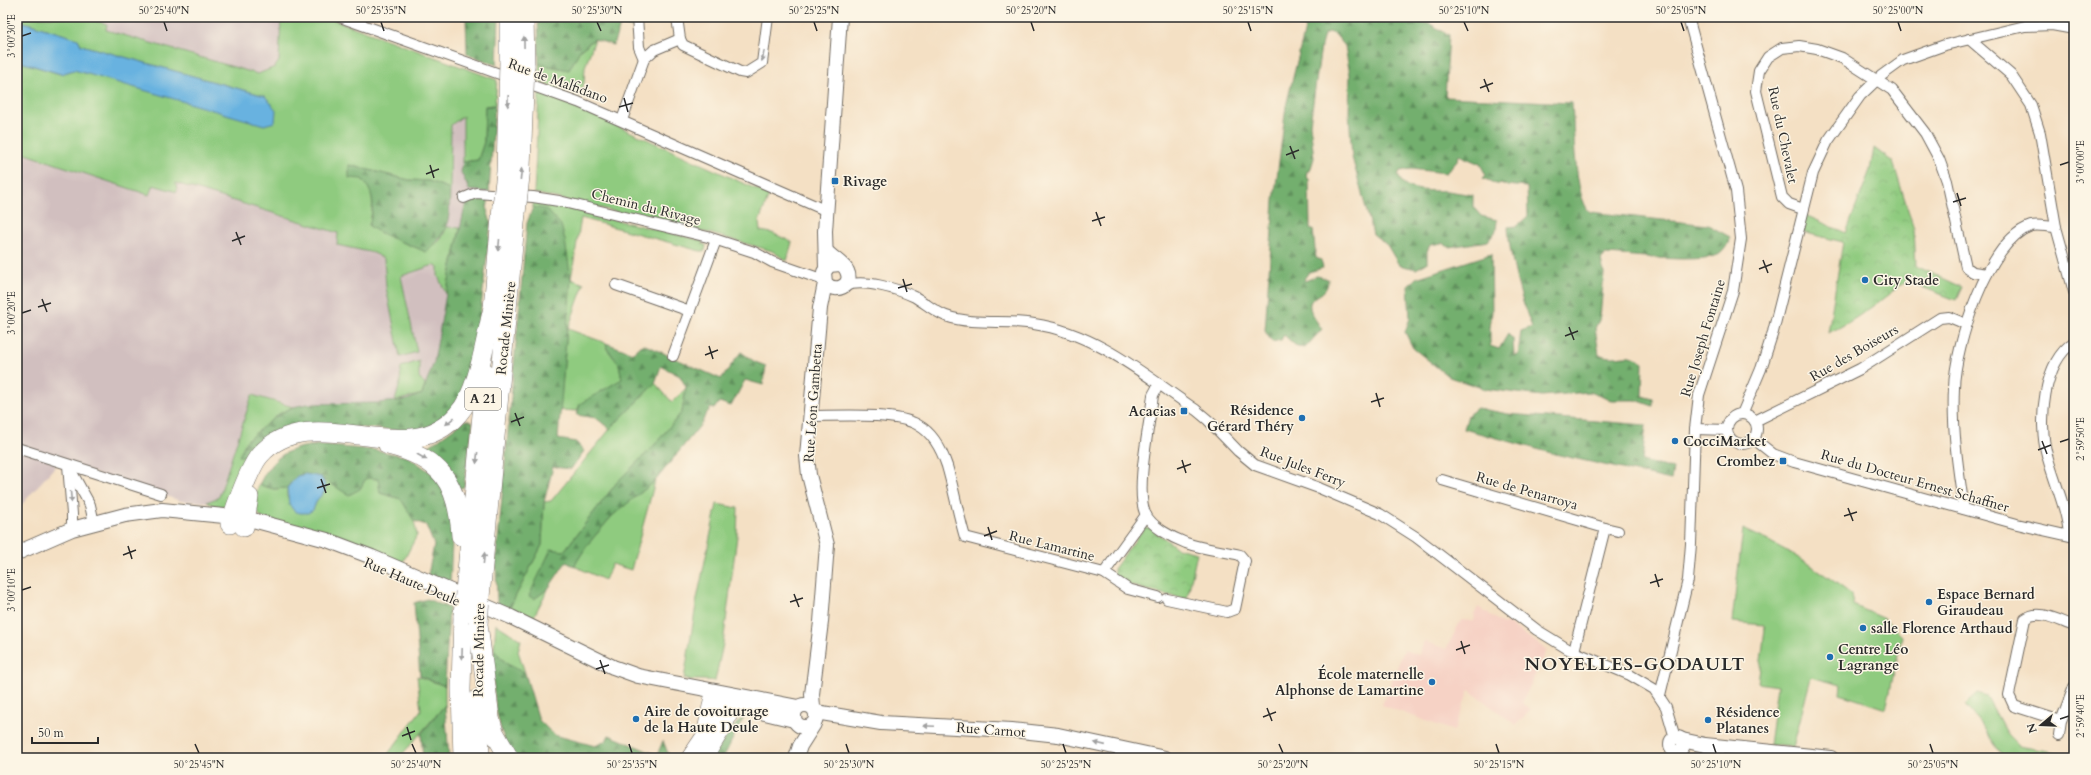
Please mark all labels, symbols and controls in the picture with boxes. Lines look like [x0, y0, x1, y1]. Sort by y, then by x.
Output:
text: 50°25'40"N [139, 4, 190, 18]
text: 50°25'35"N [356, 4, 407, 18]
text: 50°25'30"N [572, 4, 623, 18]
text: 50°25'25"N [789, 4, 840, 18]
text: 50°25'20"N [1006, 4, 1057, 18]
text: 50°25'15"N [1223, 4, 1274, 18]
text: 50°25'10"N [1439, 4, 1490, 18]
text: 50°25'05"N [1656, 4, 1707, 18]
text: 50°25'00"N [1873, 4, 1924, 18]
text: 3°00'30"E [5, 14, 19, 58]
one-way arrow [521, 35, 527, 48]
one-way arrow [760, 49, 766, 62]
street label: Rue de Malfidano [506, 54, 611, 108]
street label: Rue du Chevalet [1763, 85, 1803, 186]
one-way arrow [505, 95, 512, 107]
text: 3°00'00"E [2074, 140, 2088, 184]
one-way arrow [517, 168, 524, 180]
place label: Rivage [843, 172, 887, 191]
marker: Rivage [830, 176, 840, 186]
street label: Chemin du Rivage [589, 184, 703, 230]
one-way arrow [495, 239, 502, 251]
place label: City Stade [1873, 271, 1939, 290]
marker: City Stade [1860, 275, 1870, 285]
street label: Rue Joseph Fontaine [1676, 277, 1730, 399]
street label: Rocade Minière [492, 280, 520, 376]
text: 3°00'20"E [5, 291, 19, 335]
street label: Rue des Boiseurs [1806, 320, 1902, 386]
street label: Rue Léon Gambetta [799, 343, 827, 463]
road number: A 21 [465, 388, 501, 410]
place label: Résidence Gérard Théry [1207, 401, 1294, 436]
place label: Acacias [1128, 402, 1176, 421]
marker: Acacias [1179, 406, 1189, 416]
marker: Résidence Gérard Théry [1297, 413, 1307, 423]
one-way arrow [445, 417, 456, 426]
text: 2°59'50"E [2074, 417, 2088, 461]
place label: CocciMarket [1683, 432, 1766, 451]
marker: CocciMarket [1670, 436, 1680, 446]
street label: Rue Jules Ferry [1257, 442, 1349, 492]
street label: Rue du Docteur Ernest Schaffner [1819, 445, 2012, 517]
one-way arrow [474, 452, 480, 464]
place label: Crombez [1716, 452, 1775, 471]
one-way arrow [416, 453, 428, 460]
marker: Crombez [1778, 456, 1788, 466]
street label: Rue de Penarroya [1474, 467, 1580, 515]
one-way arrow [68, 491, 74, 503]
street label: Rue Lamartine [1007, 526, 1097, 566]
one-way arrow [480, 552, 487, 564]
street label: Rue Haute Deule [361, 553, 463, 611]
text: 3°00'10"E [5, 568, 19, 612]
place label: Espace Bernard Giraudeau [1937, 585, 2035, 620]
marker: Espace Bernard Giraudeau [1924, 597, 1934, 607]
street label: Rocade Minière [469, 603, 489, 697]
place label: salle Florence Arthaud [1871, 619, 2013, 638]
marker: salle Florence Arthaud [1858, 623, 1868, 633]
place label: Centre Léo Lagrange [1838, 640, 1908, 675]
one-way arrow [459, 648, 465, 661]
district label: NOYELLES-GODAULT [1525, 652, 1745, 677]
marker: Centre Léo Lagrange [1825, 652, 1835, 662]
place label: École maternelle Alphonse de Lamartine [1275, 664, 1424, 700]
marker: École maternelle Alphonse de Lamartine [1427, 677, 1437, 687]
text: 2°59'40"E [2074, 694, 2088, 738]
place label: Aire de covoiturage de la Haute Deule [644, 702, 769, 737]
place label: Résidence Platanes [1716, 703, 1780, 738]
north arrow [2021, 705, 2061, 745]
marker: Aire de covoiturage de la Haute Deule [631, 714, 641, 724]
marker: Résidence Platanes [1703, 715, 1713, 725]
street label: Rue Carnot [956, 718, 1027, 742]
scale bar [32, 719, 98, 745]
text: N [2023, 721, 2041, 735]
one-way arrow [923, 722, 935, 729]
text: 50 m [38, 725, 65, 741]
one-way arrow [1094, 741, 1106, 747]
text: 50°25'45"N [174, 758, 225, 772]
text: 50°25'40"N [391, 758, 442, 772]
text: 50°25'35"N [607, 758, 658, 772]
text: 50°25'30"N [824, 758, 875, 772]
text: 50°25'25"N [1041, 758, 1092, 772]
text: 50°25'20"N [1258, 758, 1309, 772]
text: 50°25'15"N [1474, 758, 1525, 772]
text: 50°25'10"N [1691, 758, 1742, 772]
text: 50°25'05"N [1908, 758, 1959, 772]

